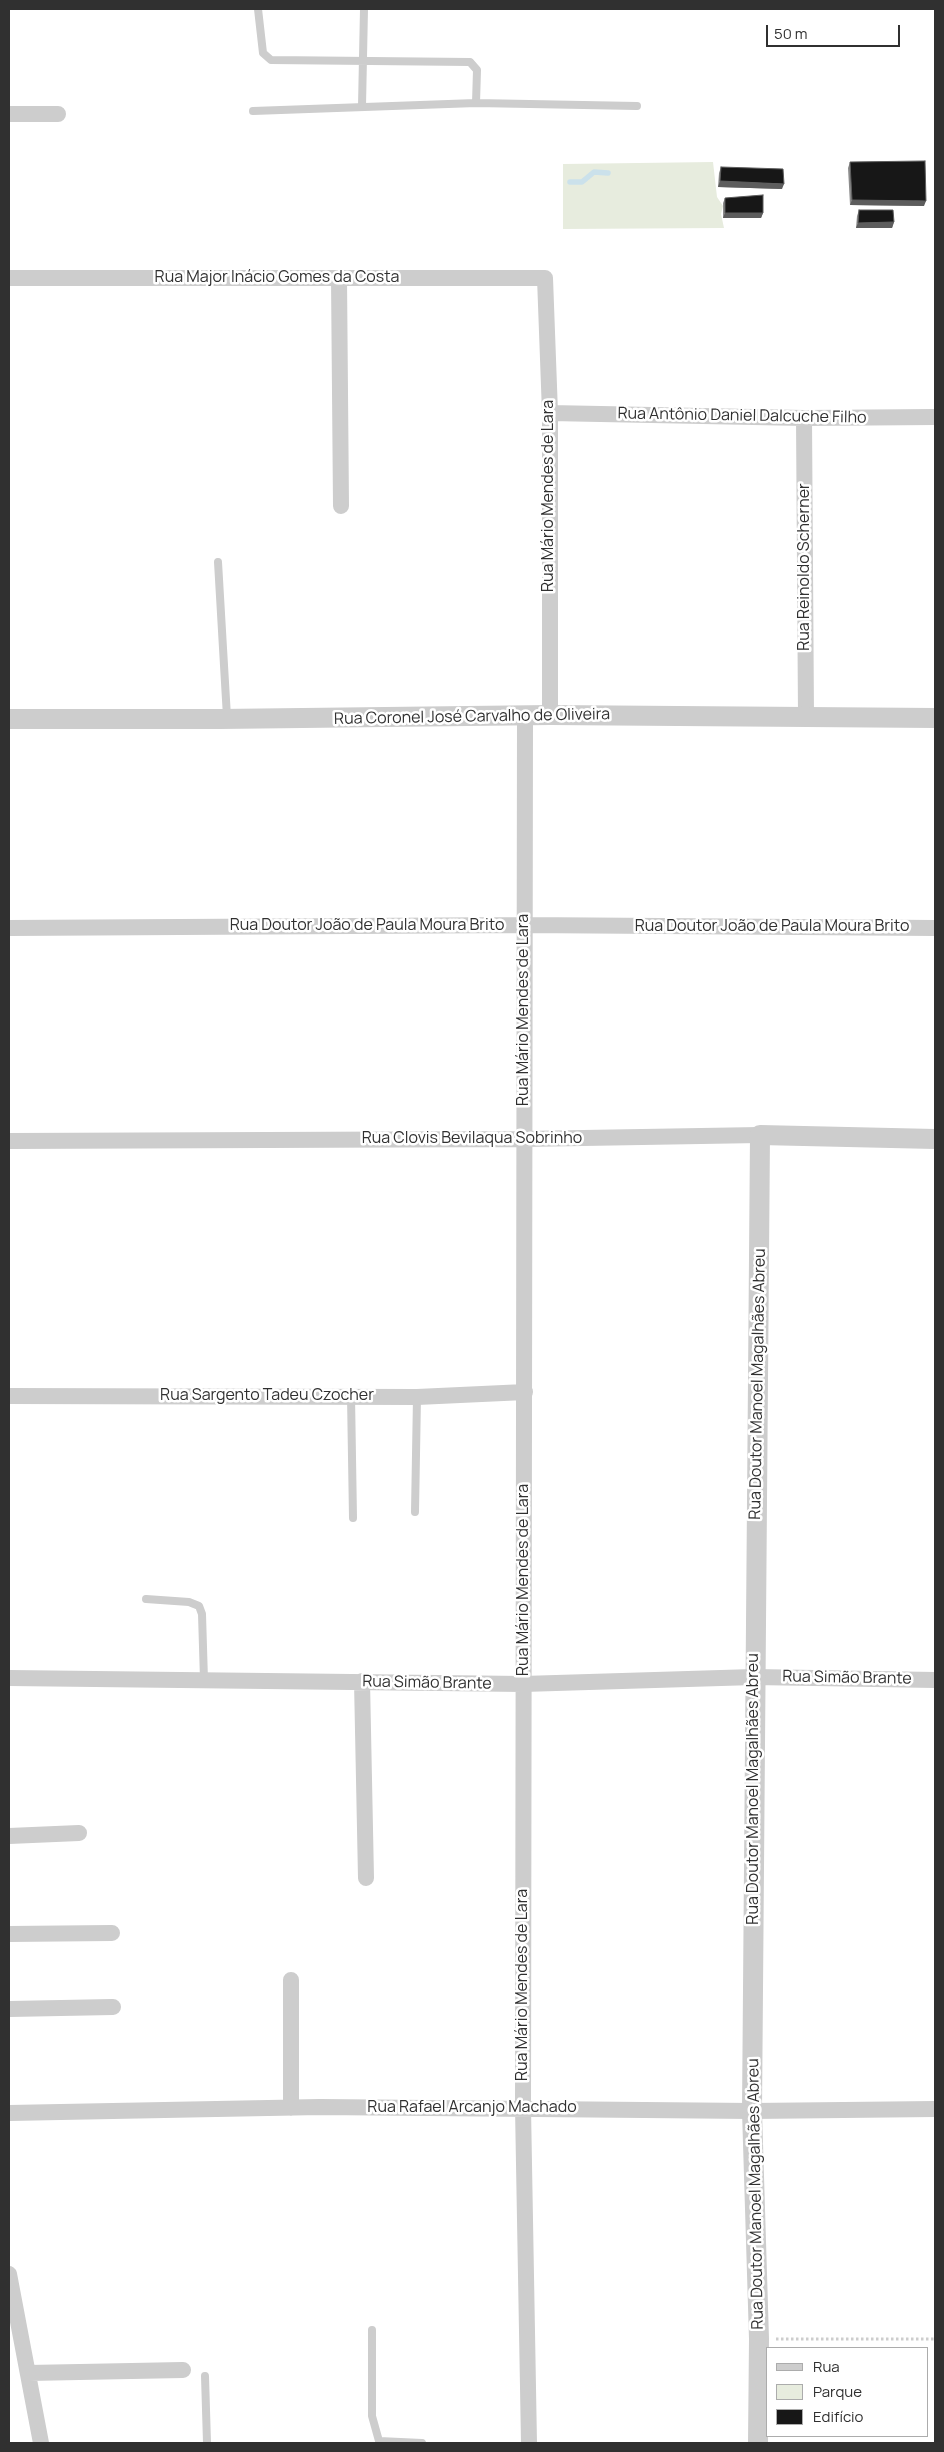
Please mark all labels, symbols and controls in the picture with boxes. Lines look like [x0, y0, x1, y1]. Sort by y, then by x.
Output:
scale bar [769, 15, 903, 47]
text: 50 m [774, 23, 808, 44]
street label: Rua Major Inácio Gomes da Costa [155, 268, 399, 288]
street label: Rua Mário Mendes de Lara [539, 400, 559, 592]
street label: Rua Antônio Daniel Dalcuche Filho [617, 404, 867, 428]
street label: Rua Reinoldo Scherner [795, 483, 815, 651]
street label: Rua Coronel José Carvalho de Oliveira [334, 705, 610, 729]
street label: Rua Mário Mendes de Lara [514, 914, 534, 1106]
street label: Rua Doutor João de Paula Moura Brito [230, 916, 504, 936]
street label: Rua Doutor João de Paula Moura Brito [635, 917, 909, 937]
street label: Rua Clovis Bevilaqua Sobrinho [362, 1129, 582, 1149]
street label: Rua Doutor Manoel Magalhães Abreu [746, 1248, 770, 1520]
street label: Rua Sargento Tadeu Czocher [160, 1386, 374, 1406]
street label: Rua Mário Mendes de Lara [514, 1484, 534, 1676]
street label: Rua Doutor Manoel Magalhães Abreu [744, 1653, 764, 1925]
street label: Rua Simão Brante [782, 1667, 912, 1689]
street label: Rua Simão Brante [362, 1672, 492, 1694]
street label: Rua Mário Mendes de Lara [513, 1889, 533, 2081]
street label: Rua Doutor Manoel Magalhães Abreu [744, 2058, 768, 2330]
street label: Rua Rafael Arcanjo Machado [367, 2098, 577, 2118]
legend [766, 2347, 929, 2437]
text: Rua [813, 2356, 840, 2377]
text: Parque [813, 2381, 862, 2402]
text: Edifício [813, 2406, 863, 2427]

